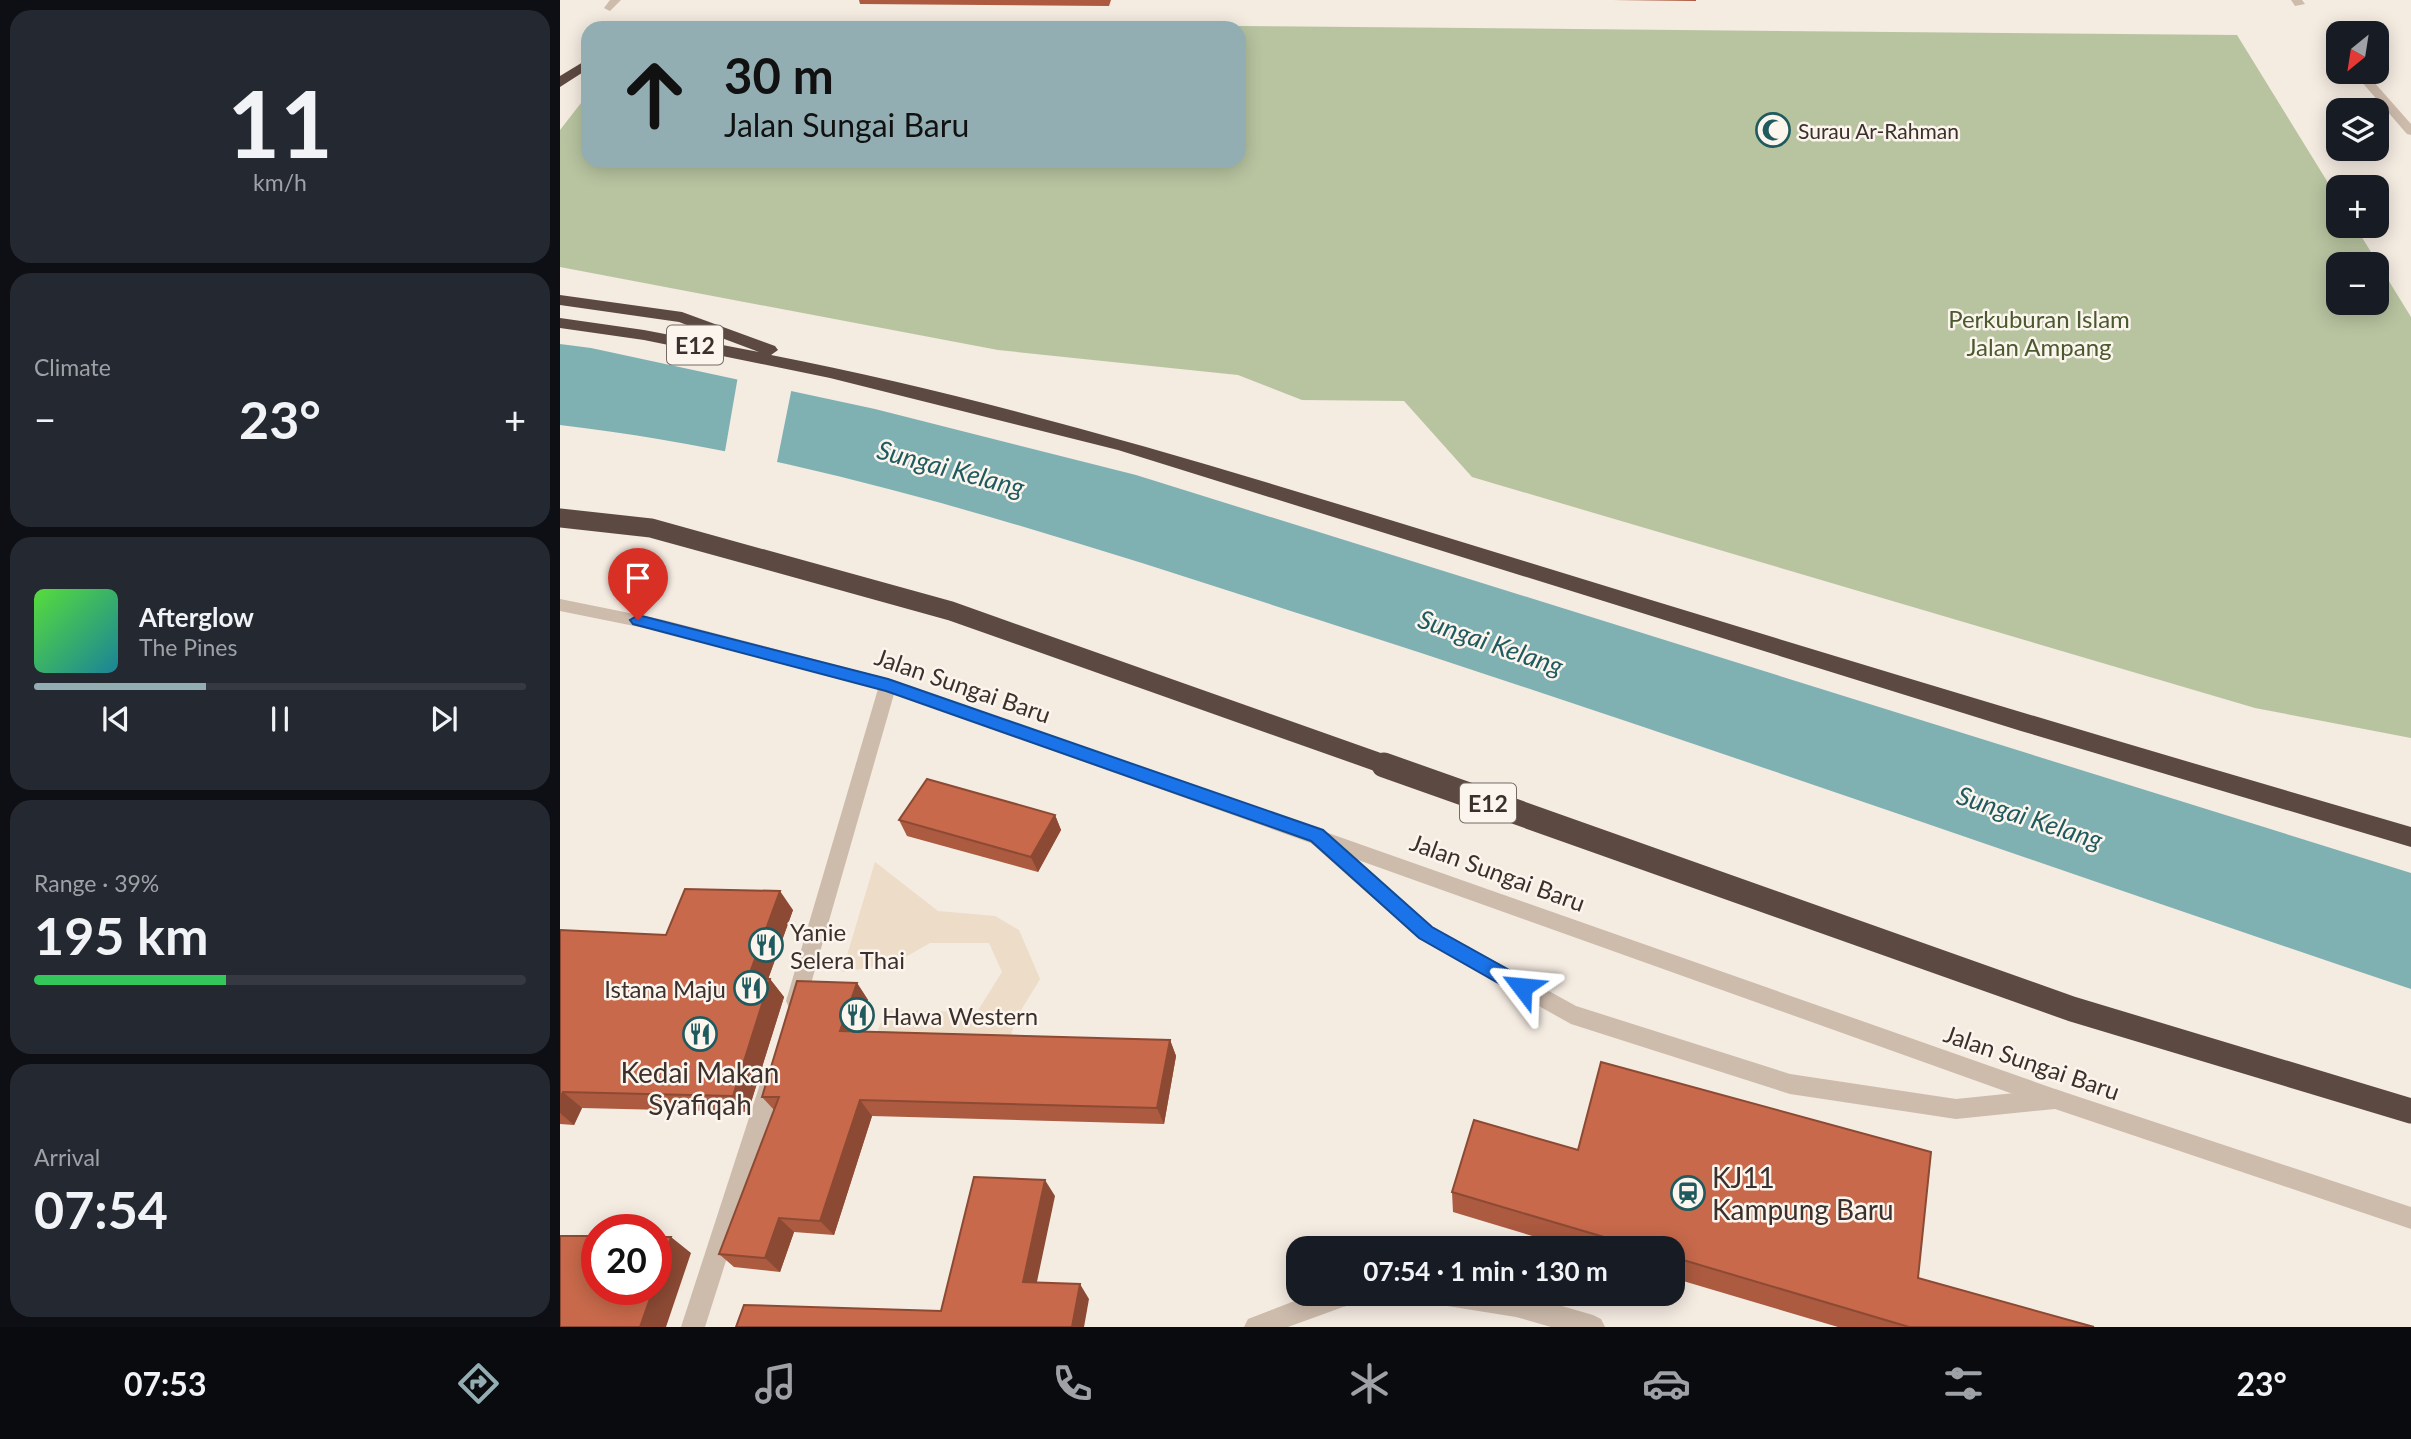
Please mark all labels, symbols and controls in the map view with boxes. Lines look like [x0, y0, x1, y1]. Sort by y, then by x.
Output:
north arrow [2326, 21, 2389, 84]
map controls [2326, 21, 2389, 315]
text: 30 m [724, 46, 834, 104]
icon: ahead [609, 49, 700, 140]
text: 11 [227, 68, 333, 177]
button: layers [2326, 98, 2389, 161]
text: Jalan Sungai Baru [724, 105, 969, 144]
mosque icon: Surau Ar-Rahman [1754, 111, 1792, 149]
place label: Surau Ar-Rahman [1798, 118, 1959, 143]
text: km/h [253, 168, 307, 196]
button: + [2326, 175, 2389, 238]
button: − [2326, 252, 2389, 315]
park label: Perkuburan Islam Jalan Ampang [1948, 304, 2130, 361]
road number: E12 [667, 326, 723, 364]
text: Climate [34, 353, 111, 381]
text: 23° [239, 388, 321, 450]
text: − [34, 396, 56, 442]
text: + [504, 396, 526, 442]
water label: Sungai Kelang [874, 433, 1028, 503]
pin [608, 548, 668, 620]
icon: arrive [619, 559, 657, 597]
text: Afterglow [139, 601, 254, 633]
water label: Sungai Kelang [1414, 602, 1568, 682]
text: The Pines [139, 633, 237, 661]
street label: Jalan Sungai Baru [871, 641, 1055, 729]
icon: previous [97, 700, 135, 738]
icon: pause [261, 700, 299, 738]
icon: next [425, 700, 463, 738]
water label: Sungai Kelang [1953, 778, 2107, 856]
road number: E12 [1460, 783, 1516, 822]
street label: Jalan Sungai Baru [1407, 827, 1589, 917]
text: Range · 39% [34, 869, 159, 897]
text: 195 km [34, 904, 208, 966]
place label: Yanie Selera Thai [790, 917, 905, 974]
restaurant icon: Yanie Selera Thai [747, 926, 785, 964]
position arrow [1485, 950, 1559, 1024]
restaurant icon: Istana Maju [732, 969, 770, 1007]
place label: Istana Maju [604, 974, 726, 1003]
restaurant icon: Hawa Western [838, 996, 876, 1034]
place label: Hawa Western [882, 1001, 1038, 1030]
restaurant icon: Kedai Makan Syafiqah [681, 1015, 719, 1053]
street label: Jalan Sungai Baru [1940, 1018, 2124, 1106]
place label: Kedai Makan Syafiqah [620, 1055, 780, 1121]
text: Arrival [34, 1143, 100, 1171]
place label: KJ11 Kampung Baru [1712, 1160, 1894, 1226]
station icon: KJ11 Kampung Baru [1669, 1174, 1707, 1212]
text: 07:54 [34, 1178, 168, 1240]
speed limit sign: 20 [581, 1214, 672, 1305]
text: 07:54 · 1 min · 130 m [1363, 1255, 1608, 1287]
icon: directions [454, 1359, 503, 1408]
icon: music [751, 1359, 800, 1408]
icon: phone [1048, 1359, 1097, 1408]
icon: climate [1345, 1359, 1394, 1408]
icon: car [1642, 1359, 1691, 1408]
icon: filters [1939, 1359, 1988, 1408]
text: 07:53 [124, 1364, 206, 1403]
text: 23° [2236, 1364, 2287, 1403]

